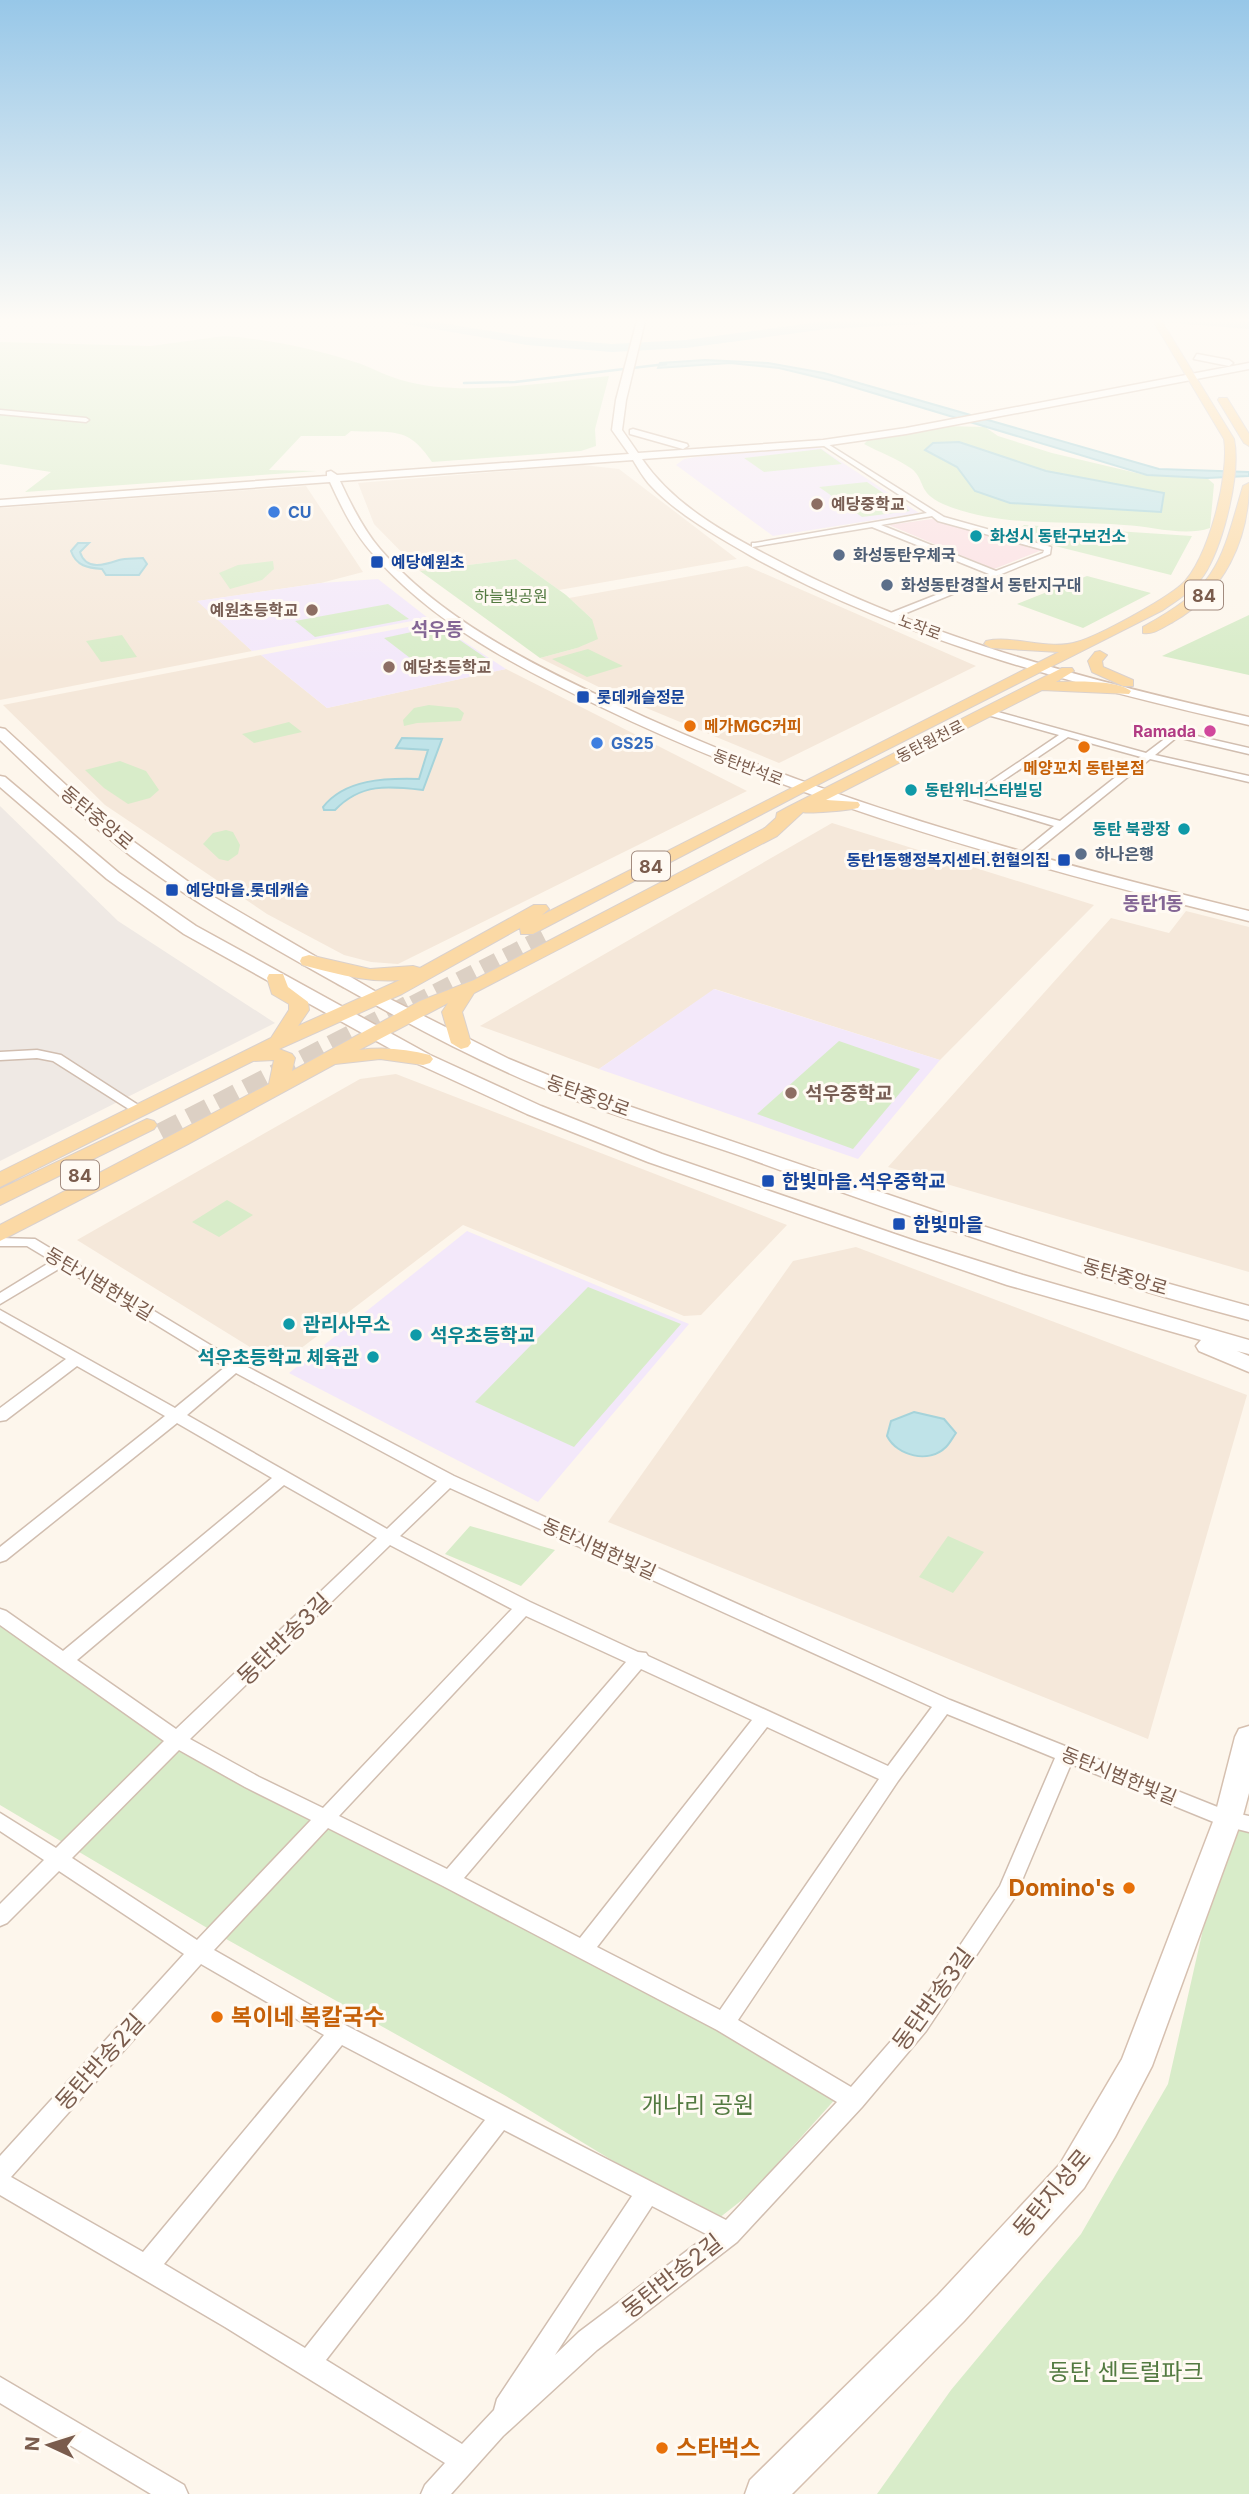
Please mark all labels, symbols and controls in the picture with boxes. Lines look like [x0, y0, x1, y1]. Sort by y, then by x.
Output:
place label: 예당중학교 [831, 494, 905, 514]
marker: 예당중학교 [809, 496, 825, 512]
place label: CU [288, 502, 312, 522]
marker: CU [266, 504, 282, 520]
place label: 화성시 동탄구보건소 [990, 526, 1127, 546]
marker: 화성시 동탄구보건소 [968, 528, 984, 544]
place label: 화성동탄우체국 [853, 545, 956, 565]
marker: 화성동탄우체국 [831, 547, 847, 563]
place label: 예당예원초 [391, 552, 465, 572]
marker: 예당예원초 [369, 554, 385, 570]
place label: 화성동탄경찰서 동탄지구대 [901, 575, 1081, 595]
marker: 화성동탄경찰서 동탄지구대 [879, 577, 895, 593]
road number: 84 [1185, 580, 1223, 610]
park label: 하늘빛공원 [474, 586, 548, 606]
place label: 예원초등학교 [210, 600, 298, 620]
marker: 예원초등학교 [304, 602, 320, 618]
street label: 노작로 [896, 610, 944, 644]
district label: 석우동 [411, 618, 463, 641]
place label: 예당초등학교 [403, 657, 492, 677]
marker: 예당초등학교 [381, 659, 397, 675]
place label: 롯데캐슬정문 [597, 687, 685, 707]
marker: 롯데캐슬정문 [575, 689, 591, 705]
street label: 동탄원천로 [893, 715, 968, 767]
place label: 메가MGC커피 [704, 716, 802, 736]
marker: 메가MGC커피 [682, 718, 698, 734]
place label: Ramada [1133, 721, 1196, 741]
marker: Ramada [1202, 723, 1218, 739]
place label: GS25 [611, 733, 654, 753]
marker: GS25 [589, 735, 605, 751]
marker: 메양꼬치 동탄본점 [1076, 739, 1092, 755]
street label: 동탄반석로 [710, 744, 786, 790]
place label: 메양꼬치 동탄본점 [1023, 758, 1145, 778]
place label: 동탄위너스타빌딩 [925, 780, 1043, 800]
street label: 동탄중앙로 [56, 781, 138, 855]
marker: 동탄위너스타빌딩 [903, 782, 919, 798]
place label: 동탄 북광장 [1093, 819, 1170, 839]
marker: 동탄 북광장 [1176, 821, 1192, 837]
place label: 하나은행 [1095, 844, 1154, 864]
marker: 하나은행 [1073, 846, 1089, 862]
place label: 동탄1동행정복지센터.헌혈의집 [846, 850, 1050, 870]
road number: 84 [632, 852, 670, 880]
marker: 동탄1동행정복지센터.헌혈의집 [1056, 852, 1072, 868]
place label: 예당마을.롯데캐슬 [186, 880, 309, 900]
marker: 예당마을.롯데캐슬 [164, 882, 180, 898]
district label: 동탄1동 [1123, 892, 1183, 915]
street label: 동탄중앙로 [543, 1070, 633, 1122]
place label: 석우중학교 [805, 1082, 892, 1105]
marker: 석우중학교 [783, 1085, 799, 1101]
road number: 84 [61, 1160, 99, 1190]
place label: 한빛마을.석우중학교 [782, 1170, 946, 1193]
marker: 한빛마을.석우중학교 [760, 1173, 776, 1189]
place label: 한빛마을 [913, 1213, 983, 1236]
marker: 한빛마을 [891, 1216, 907, 1232]
street label: 동탄시범한빛길 [41, 1243, 157, 1325]
street label: 동탄중앙로 [1080, 1254, 1170, 1300]
place label: 관리사무소 [303, 1313, 390, 1336]
marker: 관리사무소 [281, 1316, 297, 1332]
place label: 석우초등학교 [430, 1324, 535, 1347]
marker: 석우초등학교 [408, 1327, 424, 1343]
place label: 석우초등학교 체육관 [197, 1346, 360, 1369]
marker: 석우초등학교 체육관 [365, 1349, 381, 1365]
street label: 동탄시범한빛길 [538, 1514, 660, 1584]
street label: 동탄반송3길 [231, 1587, 337, 1691]
street label: 동탄시범한빛길 [1058, 1742, 1180, 1810]
place label: Domino's [1009, 1874, 1115, 1902]
marker: Domino's [1121, 1880, 1137, 1896]
street label: 동탄반송3길 [886, 1942, 980, 2056]
place label: 복이네 복칼국수 [231, 2003, 385, 2031]
street label: 동탄반송2길 [50, 2008, 150, 2116]
marker: 복이네 복칼국수 [209, 2009, 225, 2025]
park label: 개나리 공원 [642, 2091, 754, 2119]
street label: 동탄지성로 [1007, 2143, 1097, 2243]
street label: 동탄반송2길 [616, 2228, 728, 2324]
park label: 동탄 센트럴파크 [1049, 2358, 1203, 2386]
north arrow [14, 2410, 84, 2480]
place label: 스타벅스 [676, 2434, 761, 2462]
text: N [21, 2436, 45, 2452]
marker: 스타벅스 [654, 2440, 670, 2456]

